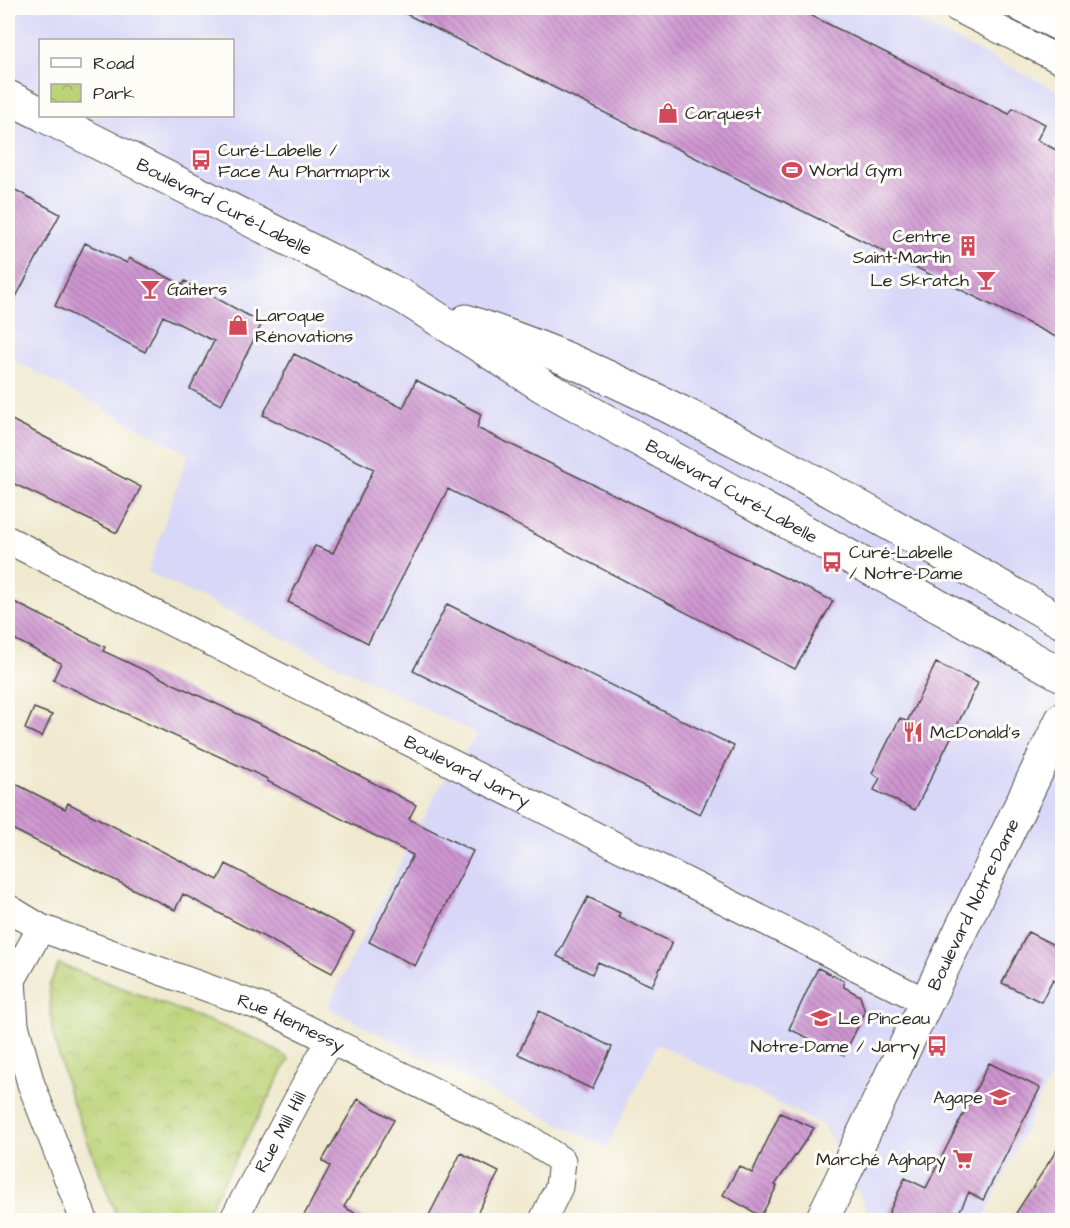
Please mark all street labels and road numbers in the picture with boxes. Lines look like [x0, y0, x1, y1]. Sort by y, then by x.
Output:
street label: Boulevard Curé-Labelle [132, 152, 317, 262]
street label: Boulevard Curé-Labelle [641, 433, 823, 549]
street label: Boulevard Jarry [400, 729, 534, 814]
street label: Boulevard Notre-Dame [921, 814, 1025, 995]
street label: Rue Hennessy [234, 987, 349, 1059]
street label: Rue Mill Hill [248, 1087, 312, 1177]

